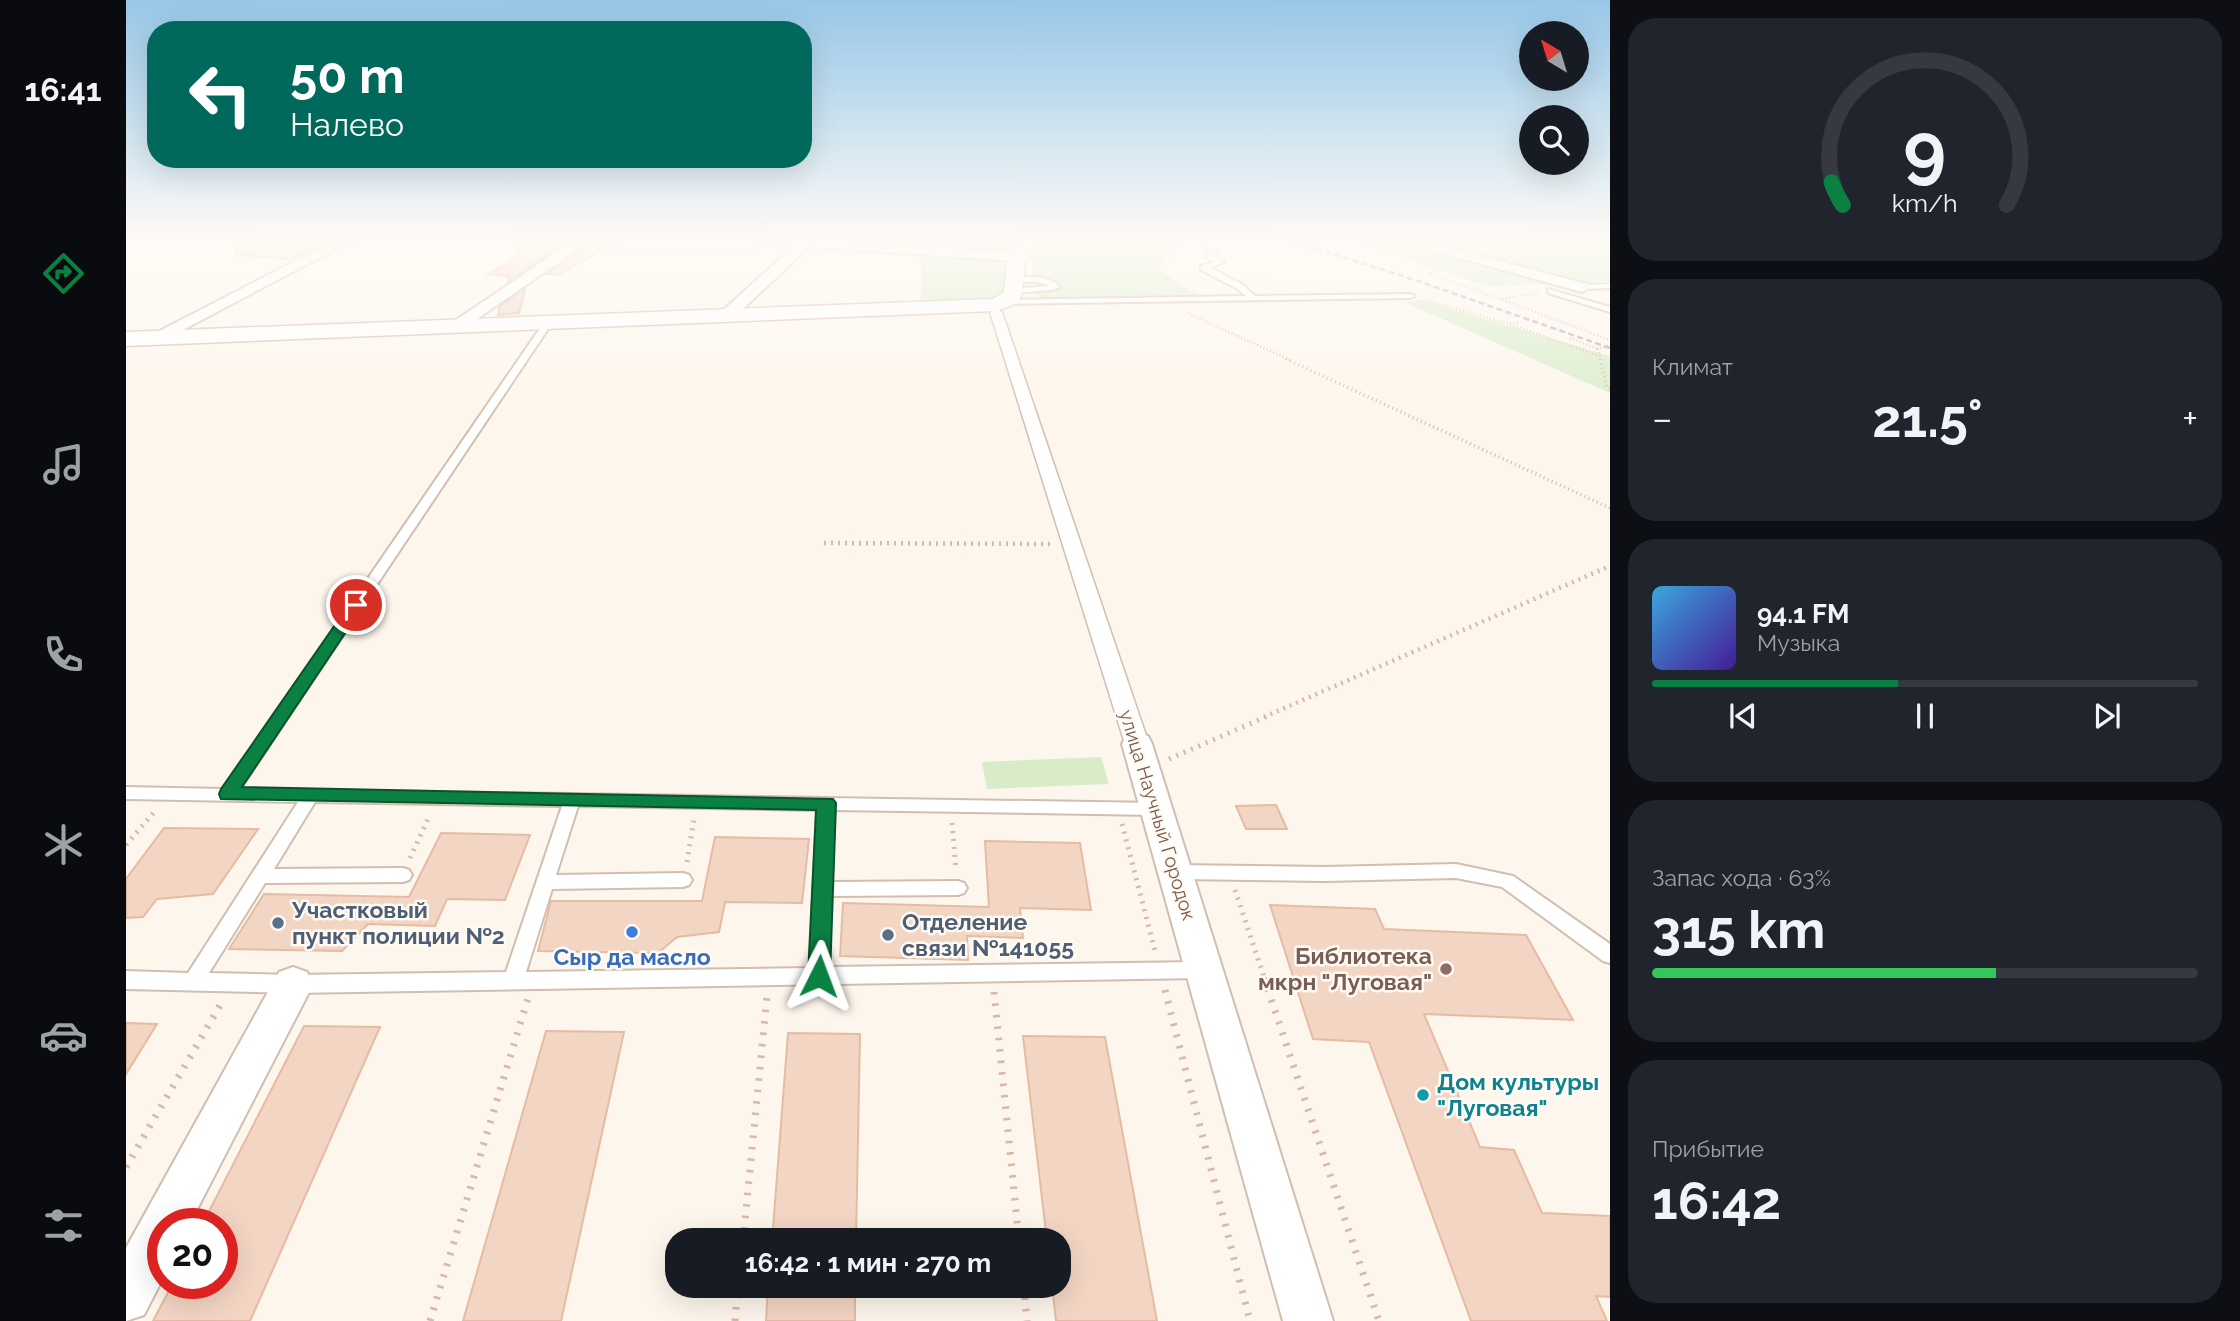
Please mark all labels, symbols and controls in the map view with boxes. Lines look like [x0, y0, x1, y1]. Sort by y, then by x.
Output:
north arrow [1519, 21, 1589, 91]
map controls [1519, 21, 1589, 175]
text: 50 m [290, 47, 405, 104]
icon: left [175, 49, 266, 140]
text: 16:41 [24, 71, 102, 108]
button: search [1519, 105, 1589, 175]
text: Налево [290, 106, 404, 143]
text: 9 [1904, 108, 1946, 193]
text: km/h [1892, 188, 1958, 218]
icon: directions [39, 249, 88, 298]
text: Климат [1652, 353, 1733, 380]
text: 21.5° [1872, 388, 1983, 449]
text: − [1652, 396, 1672, 441]
text: + [2182, 396, 2198, 441]
icon: music [39, 440, 88, 489]
pin [326, 575, 386, 635]
icon: arrive [337, 586, 375, 624]
text: 94.1 FM [1757, 599, 1850, 629]
text: Музыка [1757, 629, 1840, 656]
icon: phone [39, 630, 88, 679]
icon: previous [1724, 697, 1762, 735]
icon: pause [1906, 697, 1944, 735]
icon: next [2088, 697, 2126, 735]
street label: улица Научный Городок [1115, 707, 1201, 923]
icon: climate [39, 820, 88, 869]
text: Запас хода · 63% [1652, 864, 1831, 891]
place label: Участковый пункт полиции №2 [291, 896, 505, 949]
text: 315 km [1652, 899, 1825, 960]
place label: Отделение связи №141055 [902, 908, 1074, 961]
marker: Участковый пункт полиции №2 [270, 915, 286, 931]
marker: Сыр да масло [624, 924, 640, 940]
marker: Отделение связи №141055 [880, 927, 896, 943]
position arrow [782, 939, 856, 1013]
place label: Библиотека мкрн "Луговая" [1258, 942, 1432, 995]
place label: Сыр да масло [553, 943, 711, 970]
marker: Библиотека мкрн "Луговая" [1438, 961, 1454, 977]
icon: car [39, 1011, 88, 1060]
place label: Дом культуры "Луговая" [1437, 1068, 1599, 1121]
marker: Дом культуры "Луговая" [1415, 1087, 1431, 1103]
text: Прибытие [1652, 1135, 1764, 1162]
text: 16:42 [1652, 1170, 1781, 1231]
icon: filters [39, 1201, 88, 1250]
speed limit sign: 20 [147, 1208, 238, 1299]
text: 16:42 · 1 мин · 270 m [745, 1248, 991, 1278]

